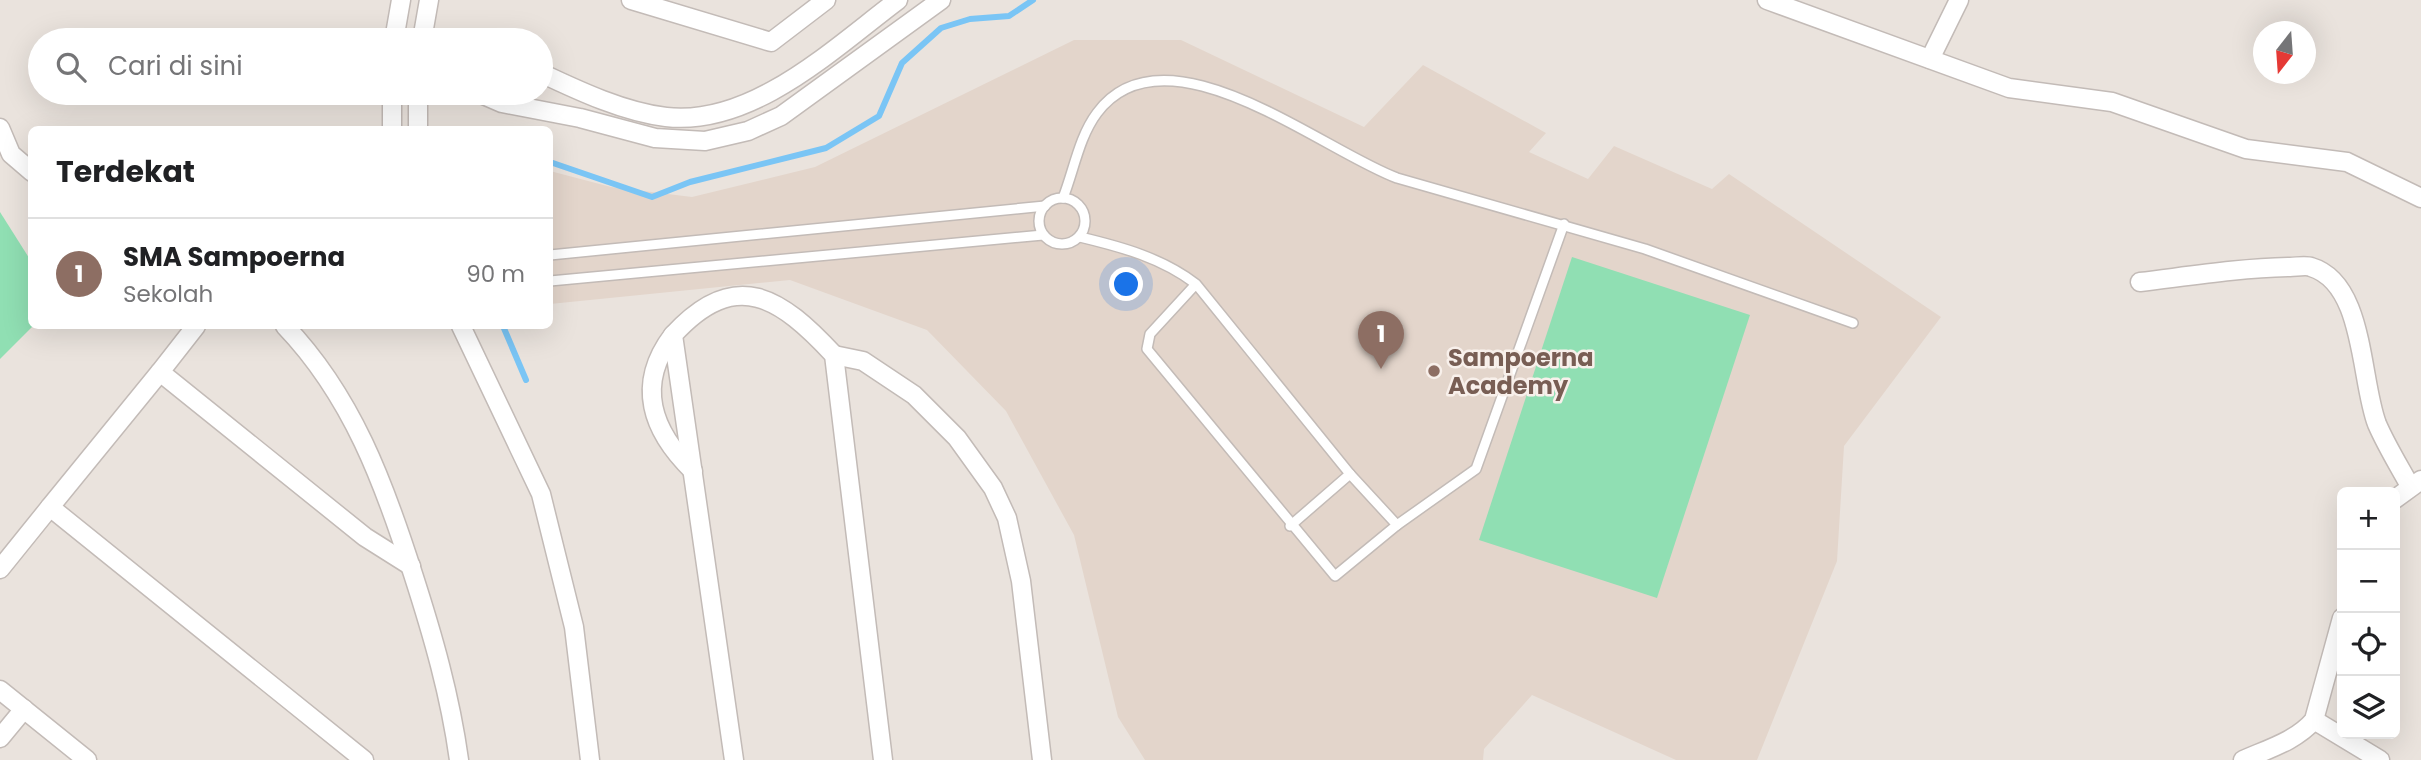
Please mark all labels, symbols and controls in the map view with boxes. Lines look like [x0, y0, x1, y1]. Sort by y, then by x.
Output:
north arrow [2253, 21, 2316, 84]
search box [28, 28, 553, 105]
icon: search [52, 48, 90, 86]
text: Cari di sini [108, 48, 243, 84]
text: Terdekat [56, 150, 195, 193]
text: SMA Sampoerna [123, 239, 345, 275]
text: 1 [75, 258, 83, 290]
text: 90 m [466, 258, 525, 290]
your location [1109, 267, 1143, 301]
text: Sekolah [123, 278, 213, 310]
pin: 1 [1358, 311, 1404, 369]
place label: Sampoerna Academy [1448, 341, 1594, 402]
marker: Sampoerna Academy [1426, 363, 1442, 379]
map controls [2337, 487, 2400, 739]
button: + [2337, 487, 2400, 550]
button: − [2337, 550, 2400, 613]
button: locate [2337, 613, 2400, 676]
button: layers [2337, 676, 2400, 739]

